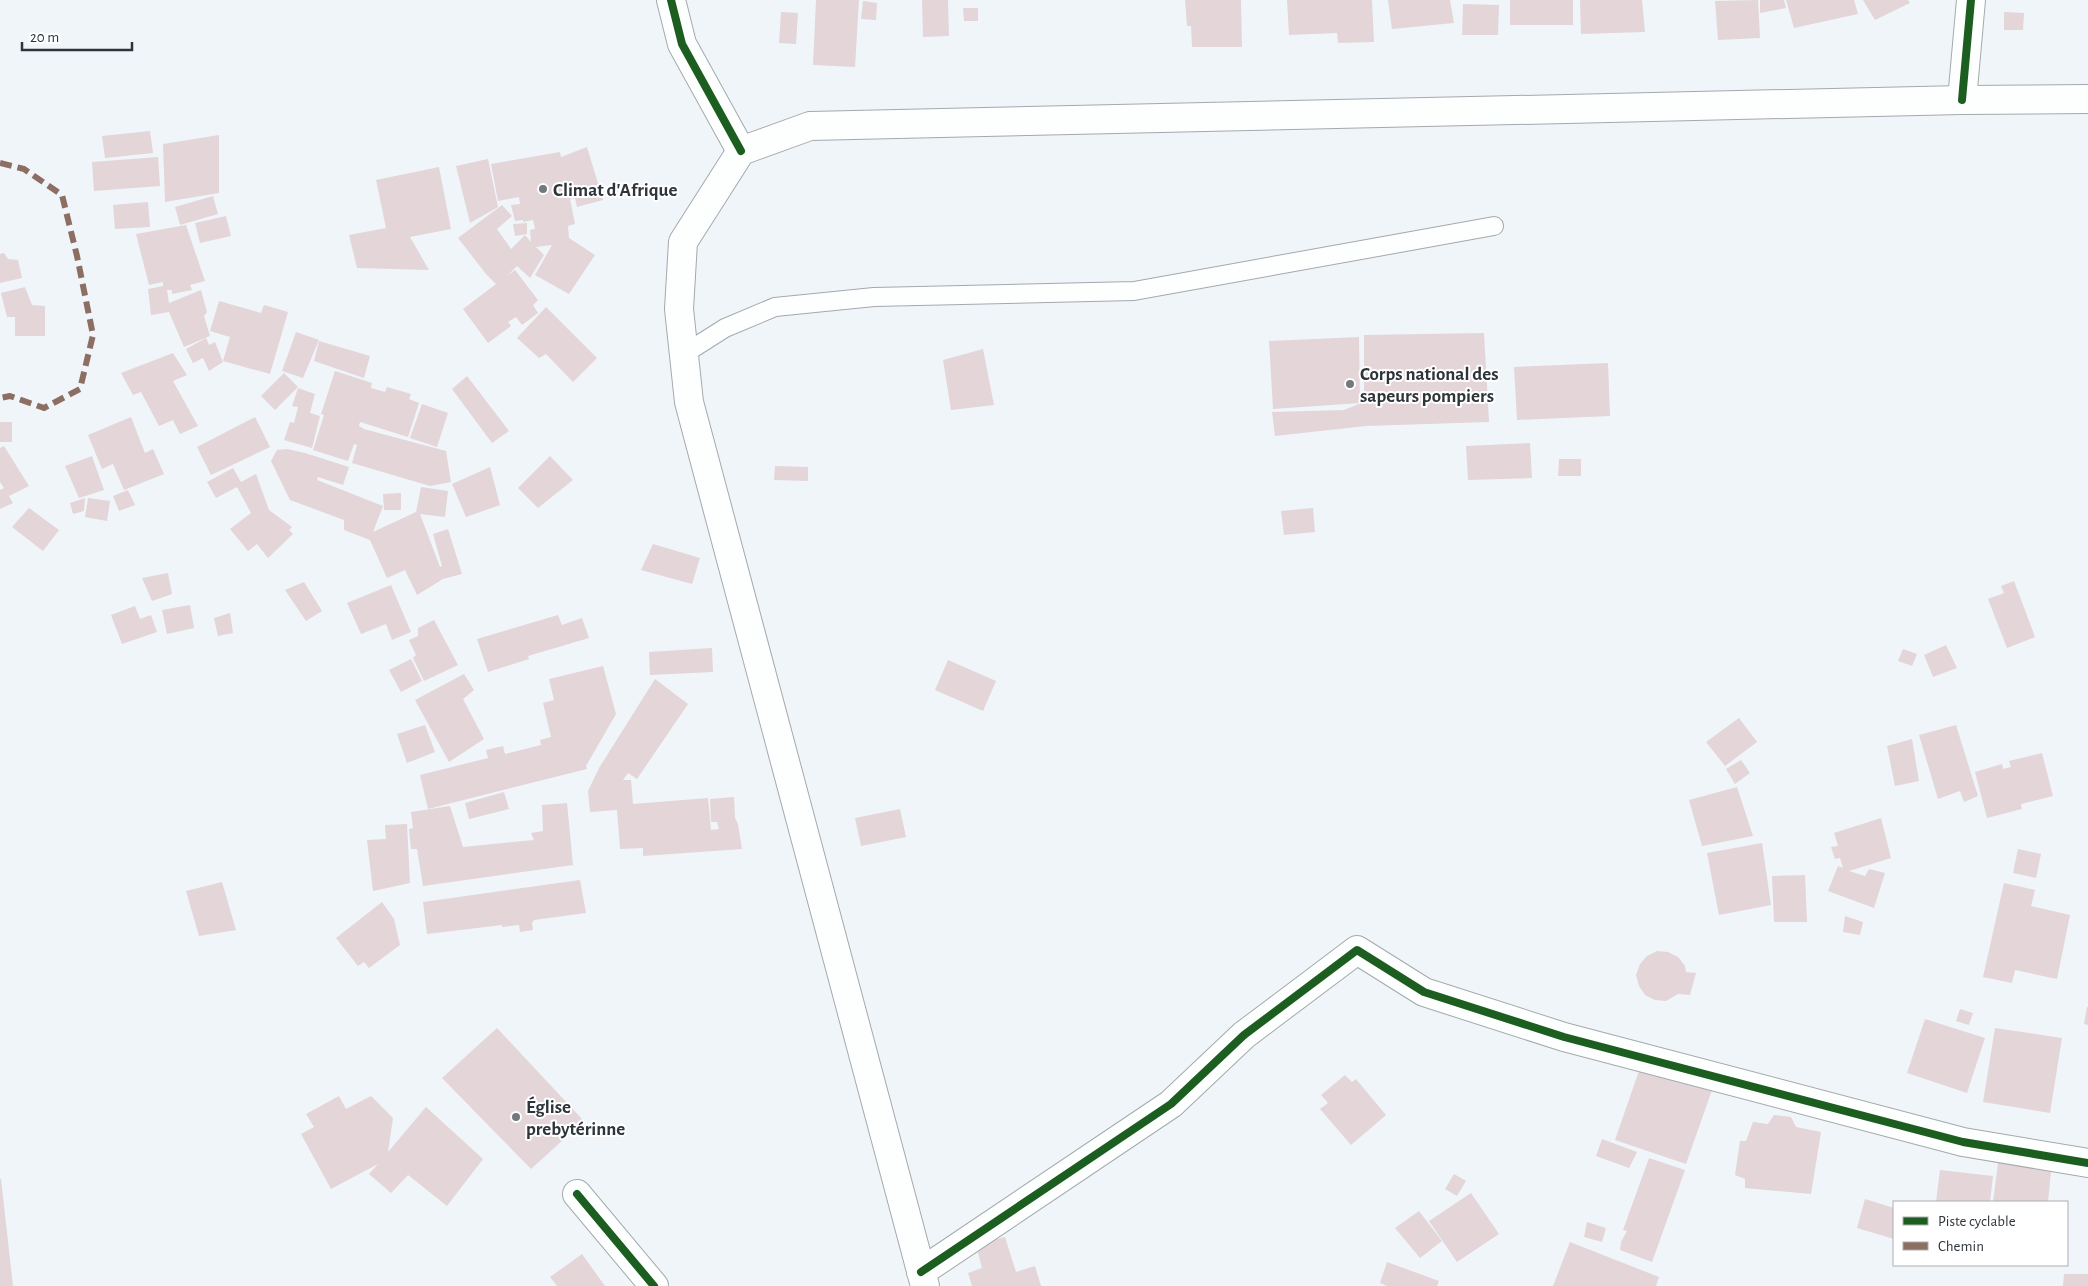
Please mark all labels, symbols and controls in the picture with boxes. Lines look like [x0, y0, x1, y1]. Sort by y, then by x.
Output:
scale bar [22, 20, 132, 52]
text: 20 m [30, 30, 59, 45]
place label: Climat d'Afrique [553, 181, 678, 200]
marker: Climat d'Afrique [537, 183, 549, 195]
place label: Corps national des sapeurs pompiers [1360, 365, 1499, 406]
marker: Corps national des sapeurs pompiers [1344, 378, 1356, 390]
place label: Église prebytérinne [526, 1096, 625, 1139]
marker: Église prebytérinne [510, 1111, 522, 1123]
legend [1893, 1201, 2068, 1266]
text: Piste cyclable [1938, 1214, 2016, 1229]
text: Chemin [1938, 1239, 1984, 1254]

